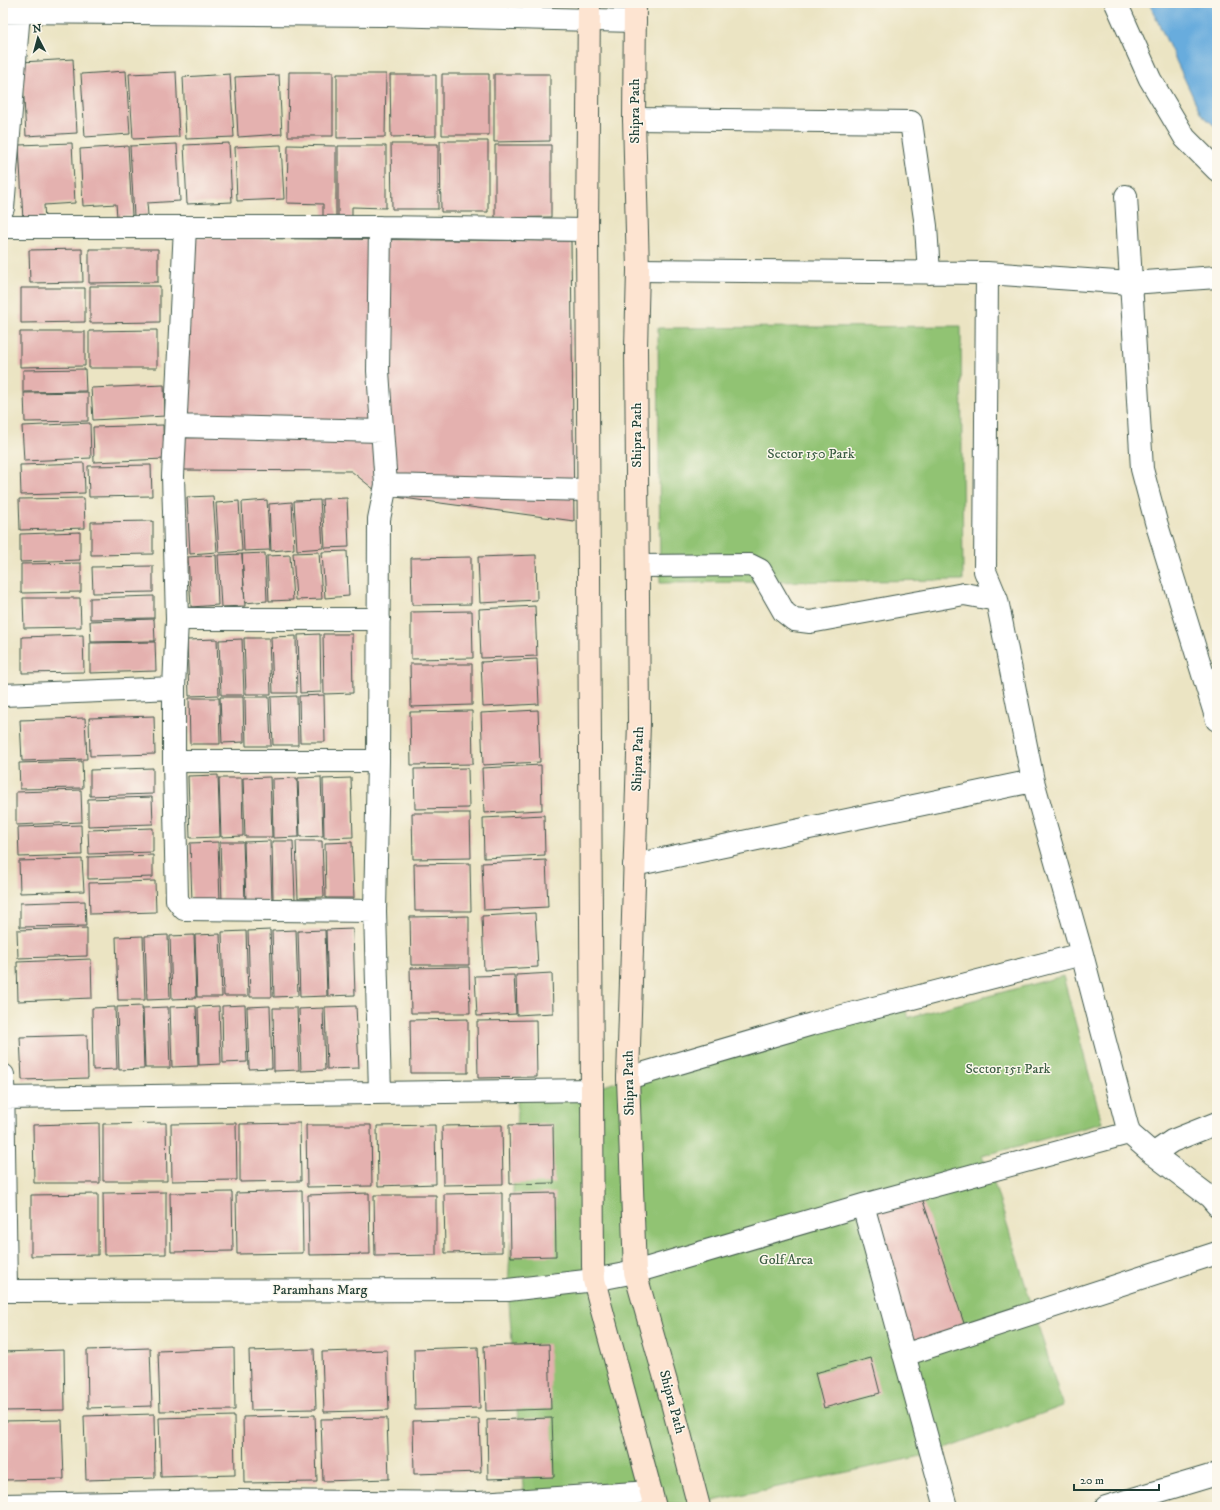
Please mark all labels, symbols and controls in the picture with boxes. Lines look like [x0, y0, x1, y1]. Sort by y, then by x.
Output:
north arrow [18, 18, 58, 58]
text: N [32, 22, 42, 36]
street label: Shipra Path [626, 78, 644, 144]
street label: Shipra Path [628, 402, 646, 468]
park label: Sector 150 Park [767, 445, 855, 463]
street label: Shipra Path [628, 725, 648, 792]
street label: Shipra Path [619, 1050, 639, 1116]
park label: Sector 151 Park [966, 1060, 1051, 1078]
park label: Golf Area [759, 1251, 813, 1269]
street label: Paramhans Marg [273, 1281, 368, 1299]
street label: Shipra Path [655, 1368, 689, 1437]
scale bar [1074, 1466, 1159, 1492]
text: 20 m [1080, 1473, 1104, 1488]

